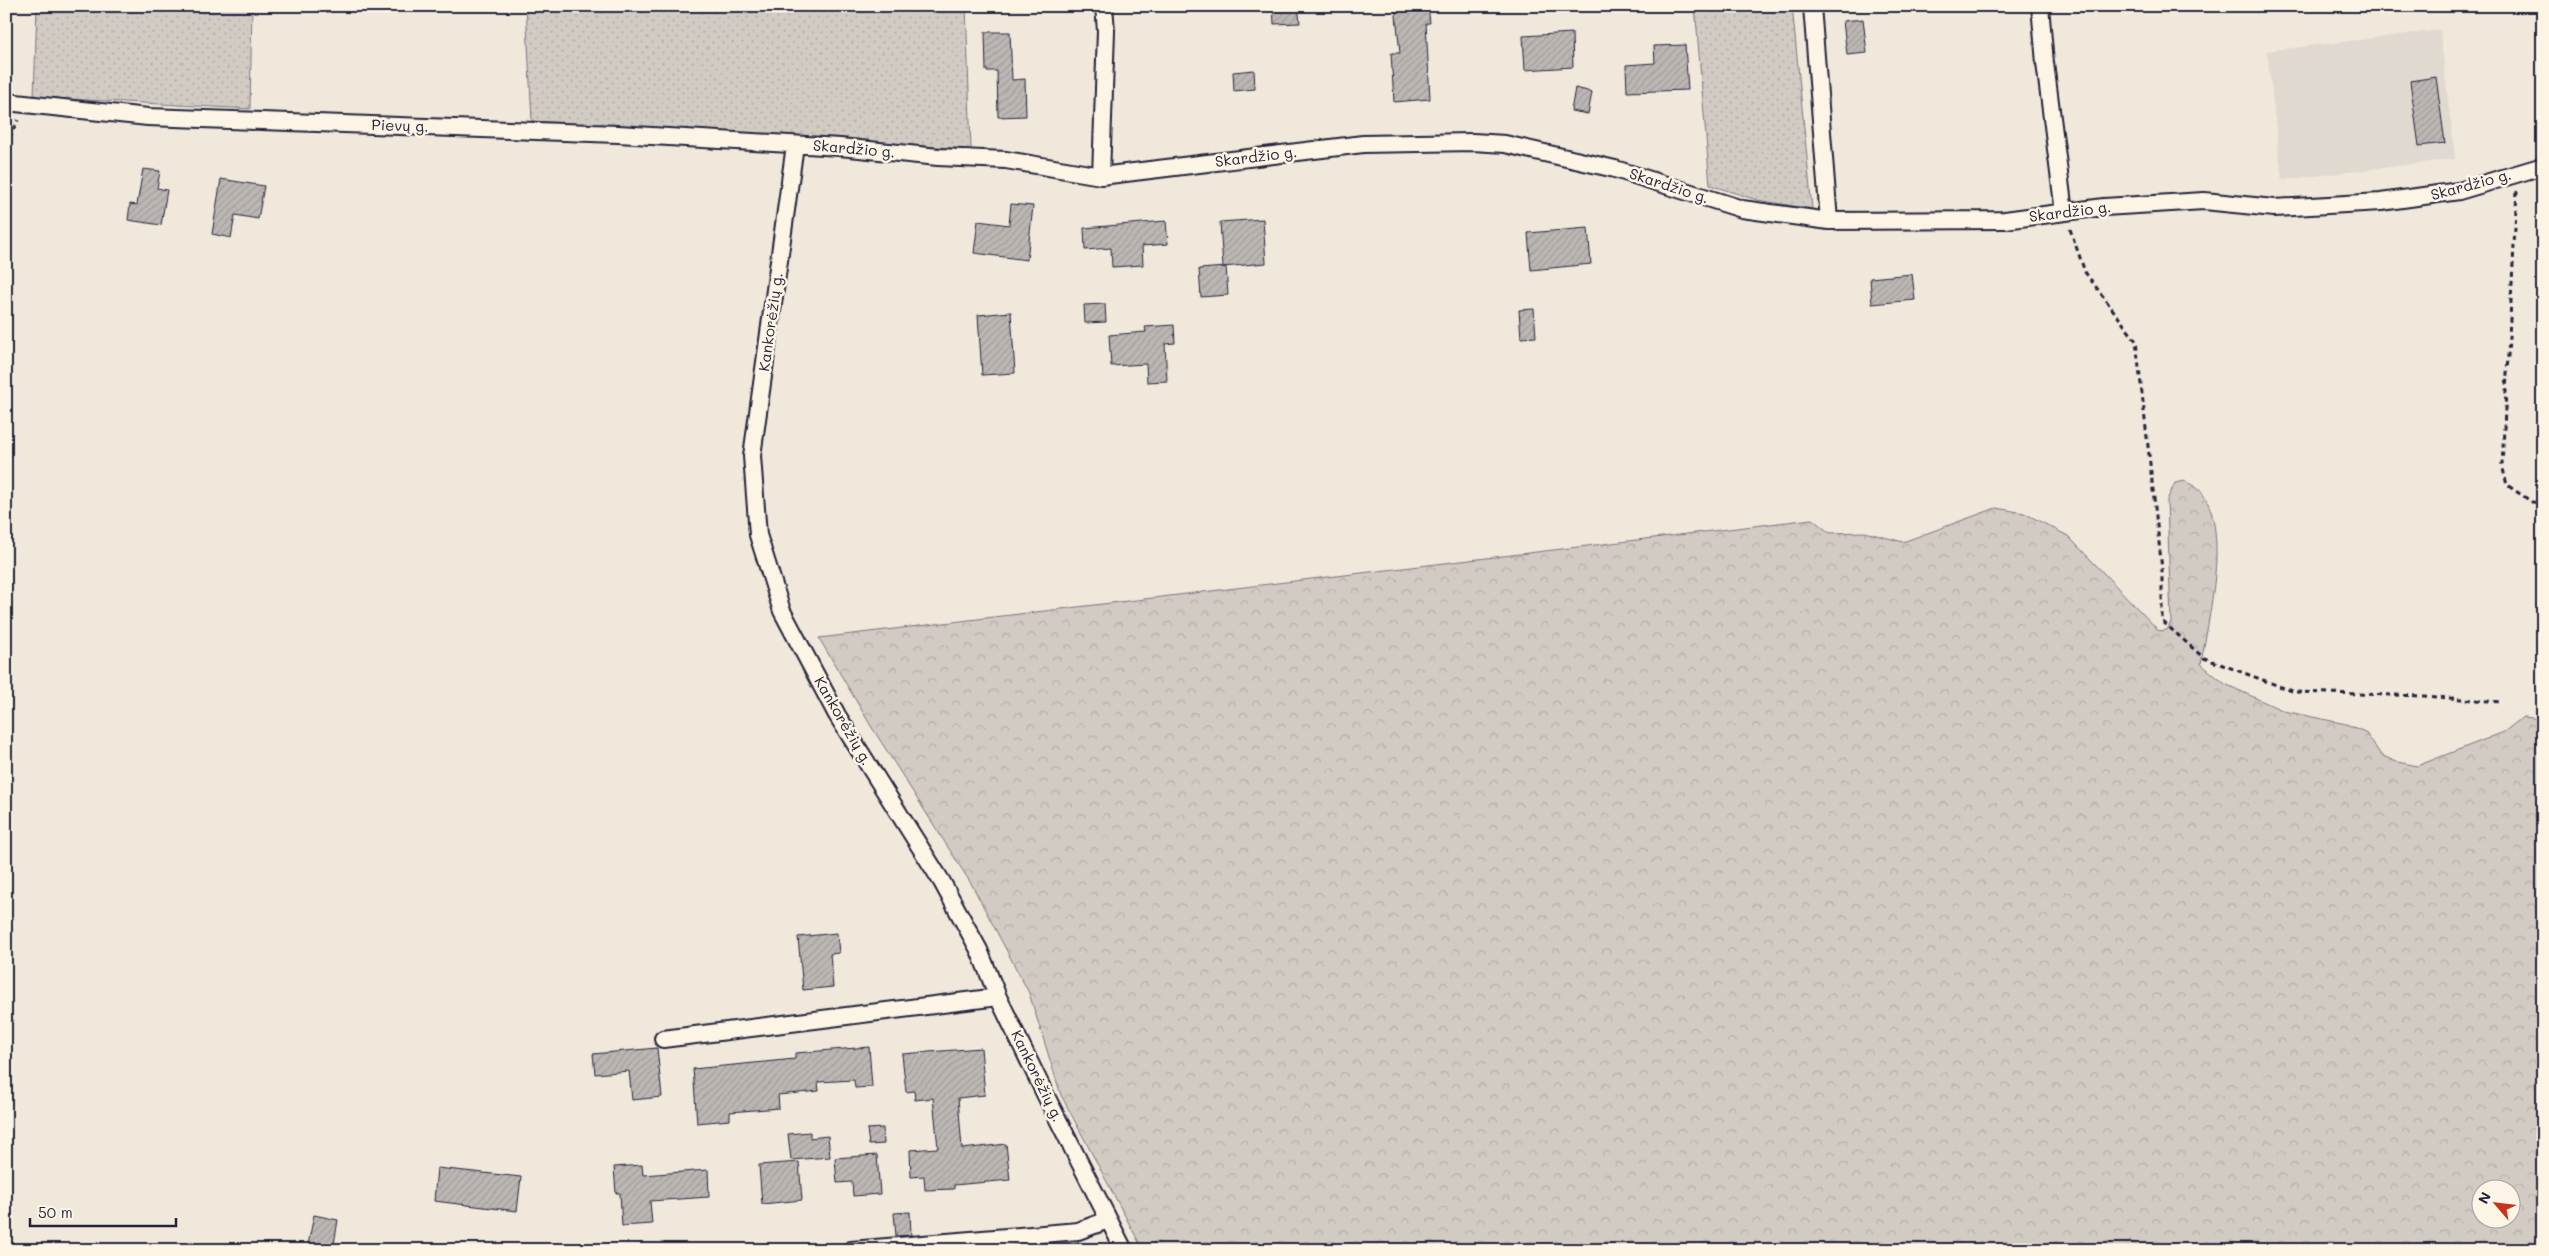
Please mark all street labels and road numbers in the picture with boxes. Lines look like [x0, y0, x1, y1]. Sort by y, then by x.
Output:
street label: Pievų g. [371, 114, 429, 136]
street label: Skardžio g. [812, 134, 896, 162]
street label: Skardžio g. [1214, 141, 1298, 171]
street label: Skardžio g. [1627, 163, 1712, 207]
street label: Skardžio g. [2428, 164, 2513, 204]
street label: Skardžio g. [2028, 196, 2112, 226]
street label: Kankorėžių g. [753, 271, 787, 373]
street label: Kankorėžių g. [810, 672, 877, 769]
street label: Kankorėžių g. [1007, 1026, 1069, 1125]

